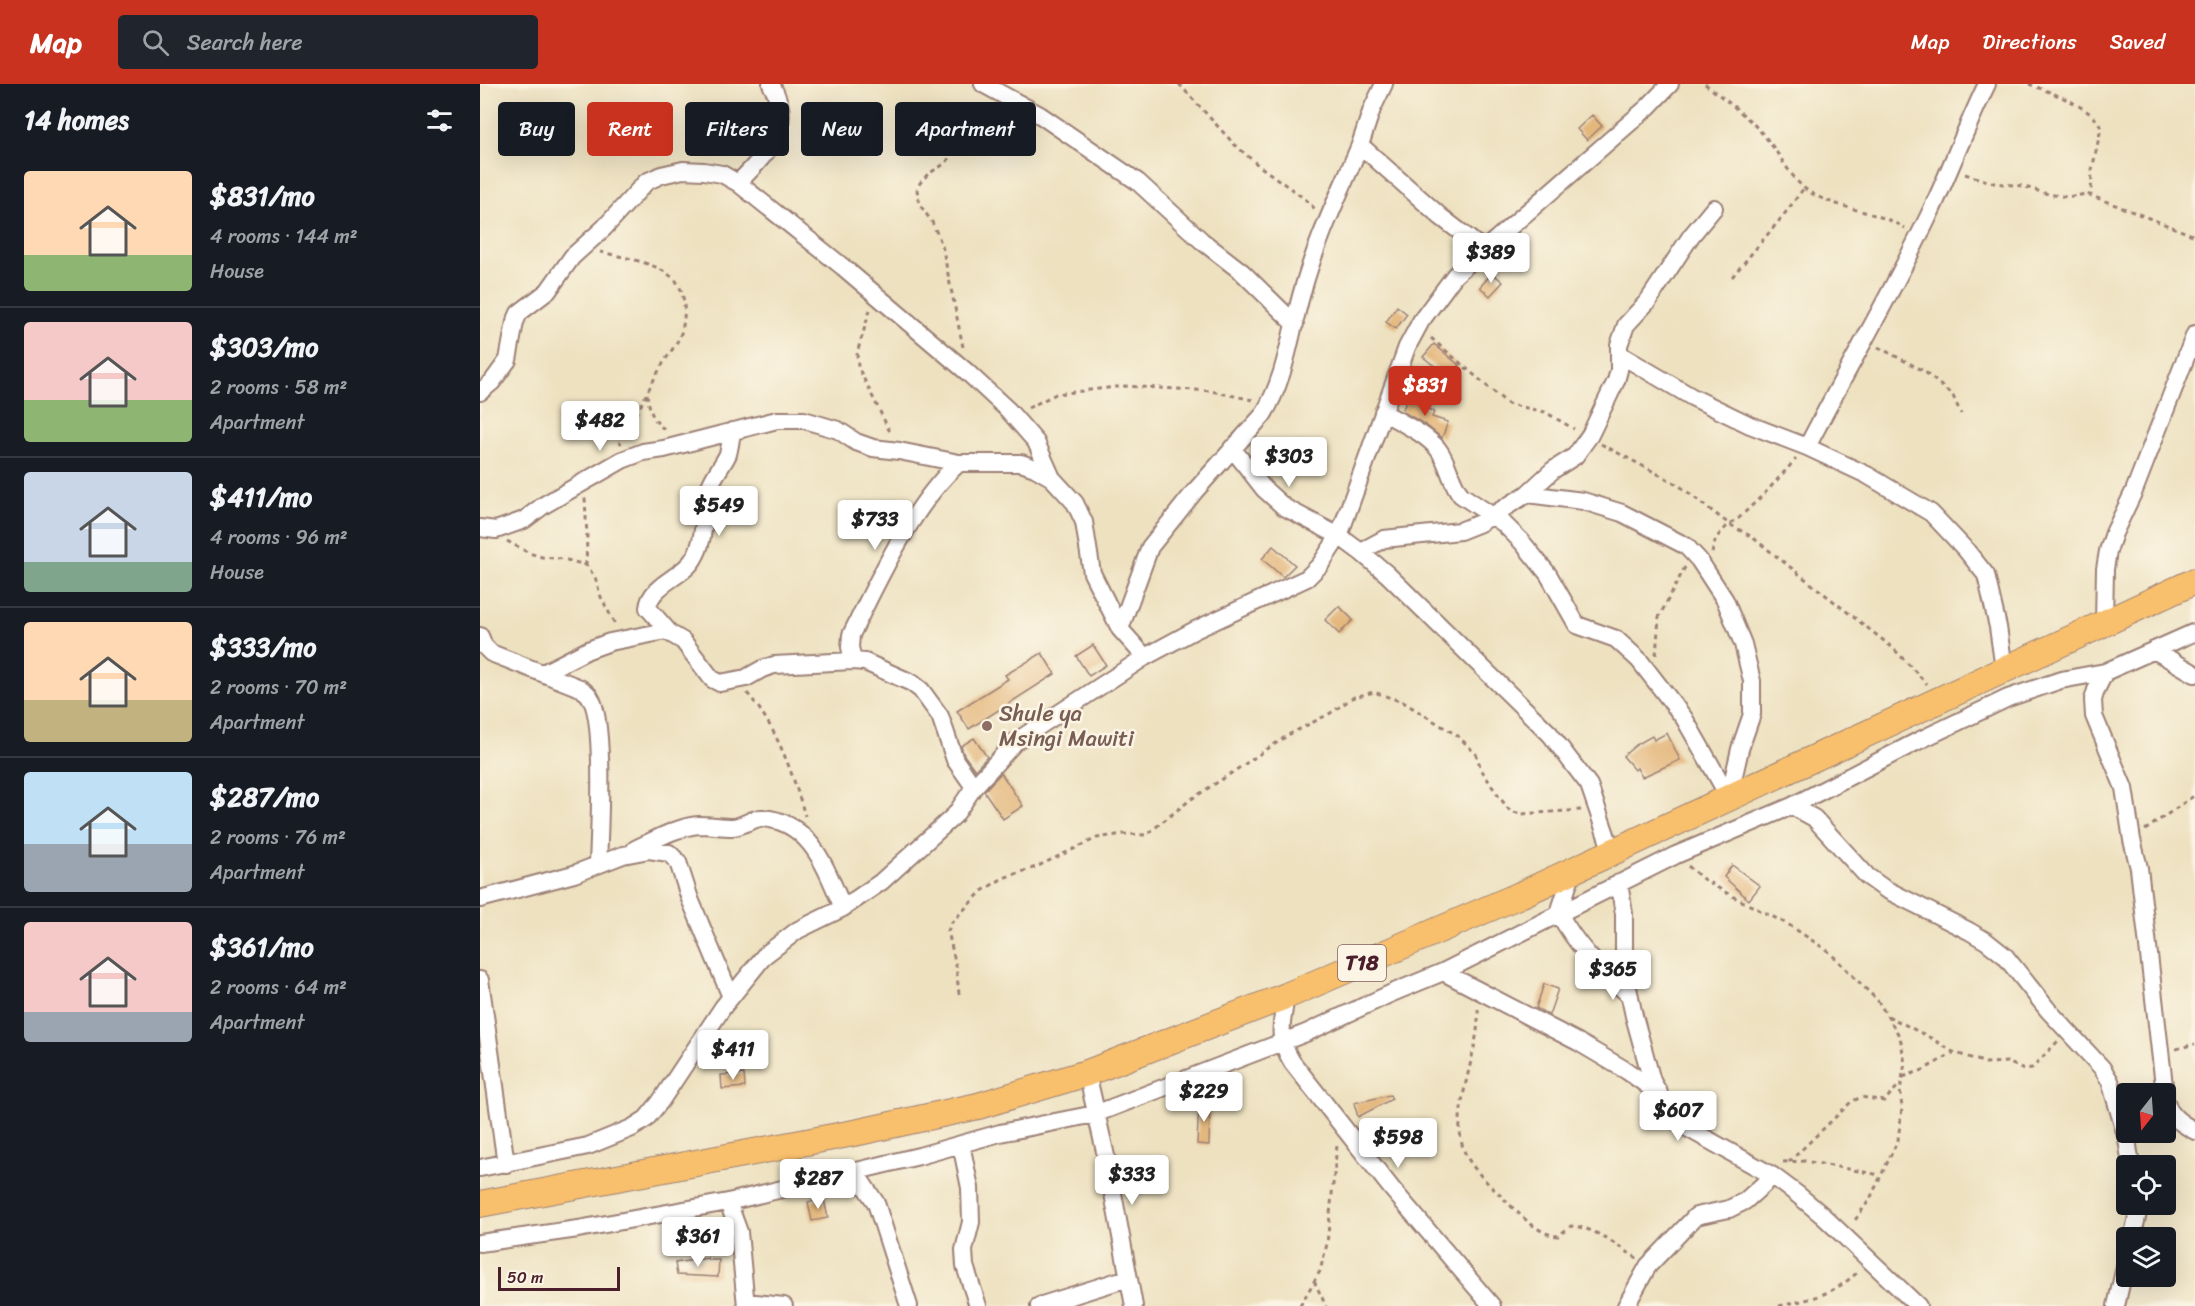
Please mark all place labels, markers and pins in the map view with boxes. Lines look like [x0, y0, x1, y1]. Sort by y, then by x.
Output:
pin: $389 [1455, 233, 1527, 284]
pin: $831 [1389, 366, 1461, 417]
pin: $482 [564, 401, 636, 452]
pin: $303 [1253, 437, 1325, 488]
pin: $549 [683, 486, 755, 537]
pin: $733 [839, 500, 911, 551]
place label: Shule ya Msingi Mawiti [999, 694, 1135, 758]
marker: Shule ya Msingi Mawiti [980, 719, 994, 733]
pin: $365 [1577, 950, 1649, 1001]
pin: $411 [697, 1030, 769, 1081]
pin: $229 [1168, 1072, 1240, 1123]
pin: $607 [1642, 1091, 1714, 1142]
pin: $598 [1362, 1118, 1434, 1169]
pin: $333 [1096, 1155, 1168, 1206]
pin: $287 [782, 1159, 854, 1210]
pin: $361 [662, 1217, 734, 1268]

